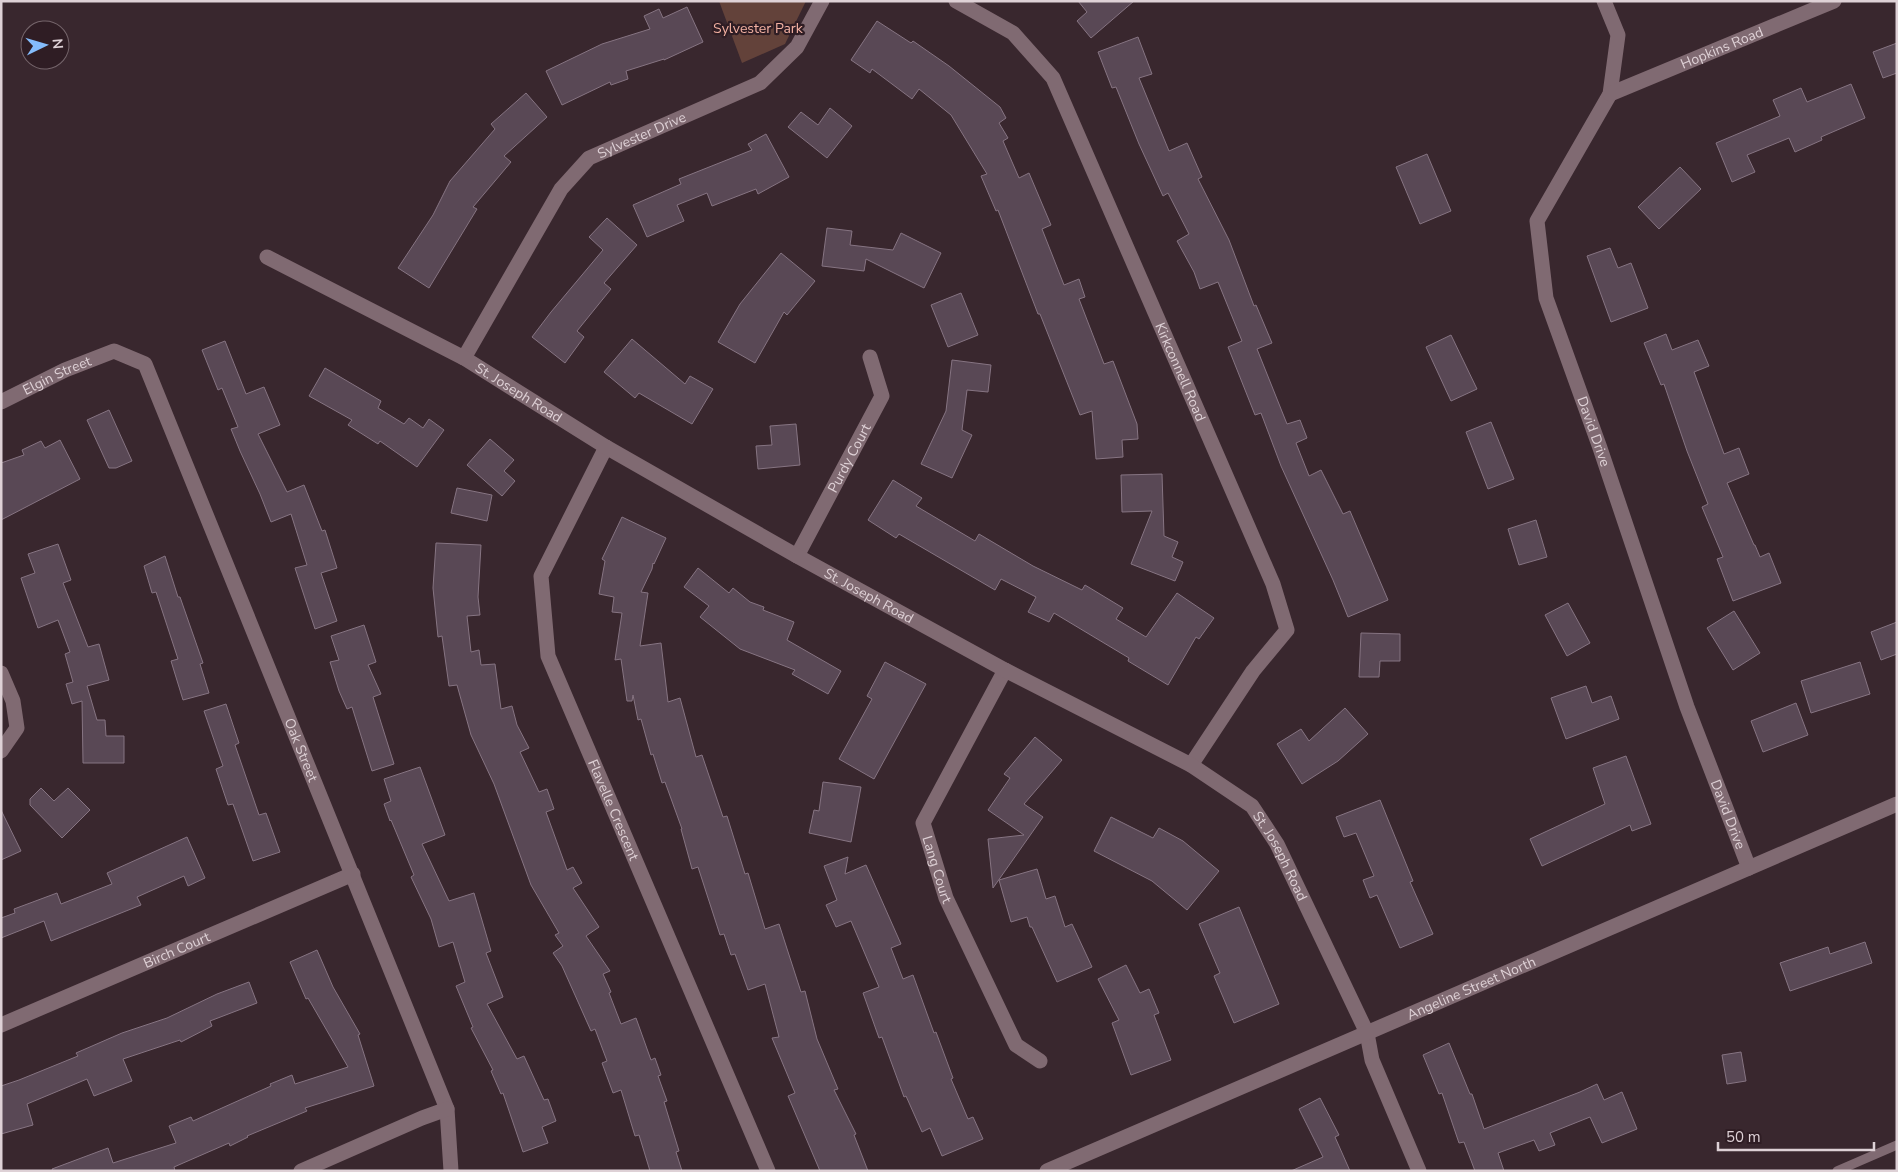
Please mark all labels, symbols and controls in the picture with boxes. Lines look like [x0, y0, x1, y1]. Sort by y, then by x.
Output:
park label: Sylvester Park [713, 19, 804, 38]
north arrow [20, 20, 70, 70]
street label: Hopkins Road [1678, 22, 1766, 74]
text: N [48, 38, 67, 50]
street label: Sylvester Drive [594, 108, 689, 163]
street label: Kirkconnell Road [1150, 320, 1210, 424]
street label: Elgin Street [20, 352, 94, 400]
street label: St. Joseph Road [471, 358, 566, 427]
street label: David Drive [1572, 394, 1615, 469]
street label: Purdy Court [823, 420, 876, 496]
street label: St. Joseph Road [821, 564, 917, 628]
street label: Oak Street [280, 715, 322, 785]
street label: Flavelle Crescent [583, 756, 643, 864]
street label: David Drive [1706, 777, 1750, 852]
street label: St. Joseph Road [1248, 808, 1312, 904]
street label: Lang Court [917, 833, 956, 907]
street label: Birch Court [141, 927, 213, 973]
street label: Angeline Street North [1404, 952, 1539, 1025]
scale bar [1718, 1120, 1874, 1152]
text: 50 m [1726, 1127, 1761, 1147]

